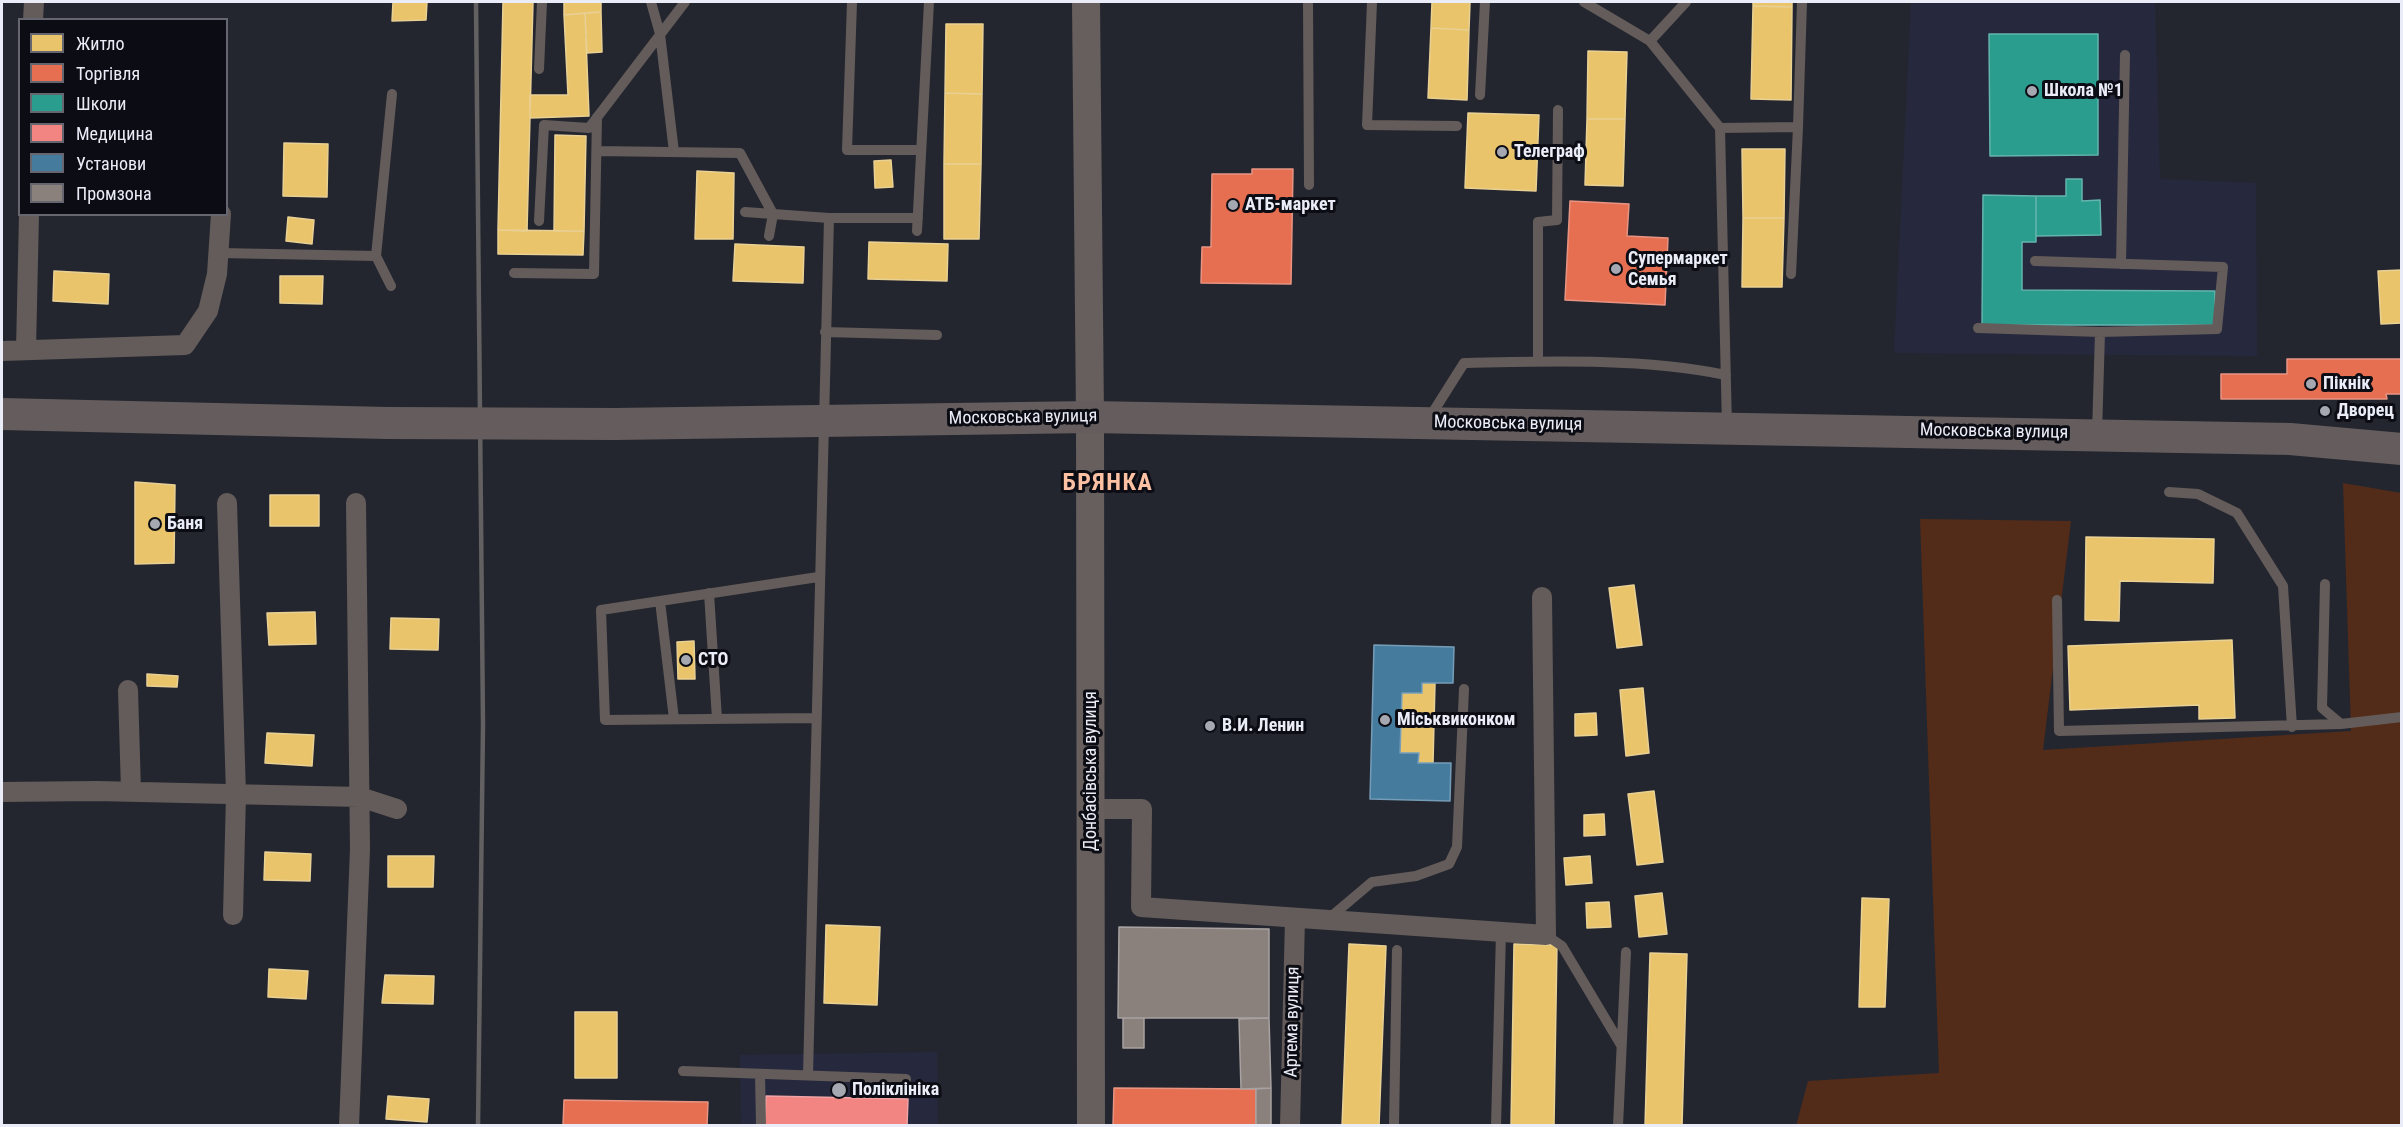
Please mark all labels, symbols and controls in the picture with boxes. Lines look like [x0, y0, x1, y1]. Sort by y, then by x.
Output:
legend [18, 18, 228, 216]
text: Житло [76, 33, 125, 54]
text: Торгівля [76, 63, 140, 84]
place label: Школа №1 [2044, 80, 2123, 102]
marker: Школа №1 [2025, 84, 2039, 98]
text: Школи [76, 93, 126, 114]
text: Медицина [76, 123, 153, 144]
place label: Телеграф [1514, 141, 1585, 163]
marker: Телеграф [1495, 145, 1509, 159]
text: Установи [76, 153, 146, 174]
text: Промзона [76, 183, 152, 204]
place label: АТБ-маркет [1245, 194, 1336, 216]
marker: АТБ-маркет [1226, 198, 1240, 212]
place label: Супермаркет Семья [1628, 248, 1728, 290]
marker: Супермаркет Семья [1609, 262, 1623, 276]
place label: Пікнік [2323, 373, 2370, 395]
marker: Пікнік [2304, 377, 2318, 391]
place label: Дворец [2337, 400, 2394, 422]
marker: Дворец [2318, 404, 2332, 418]
street label: Московська вулиця [949, 406, 1097, 430]
street label: Московська вулиця [1434, 412, 1582, 436]
street label: Московська вулиця [1920, 420, 2068, 444]
district label: БРЯНКА [1063, 470, 1153, 498]
place label: Баня [167, 513, 203, 535]
marker: Баня [148, 517, 162, 531]
place label: СТО [698, 649, 728, 671]
marker: СТО [679, 653, 693, 667]
street label: Донбасівська вулиця [1080, 691, 1102, 851]
place label: Міськвиконком [1397, 709, 1515, 731]
marker: Міськвиконком [1378, 713, 1392, 727]
place label: В.И. Ленин [1222, 715, 1304, 737]
marker: В.И. Ленин [1203, 719, 1217, 733]
street label: Артема вулиця [1281, 966, 1305, 1078]
place label: Поліклініка [852, 1079, 939, 1101]
marker: Поліклініка [830, 1081, 848, 1099]

